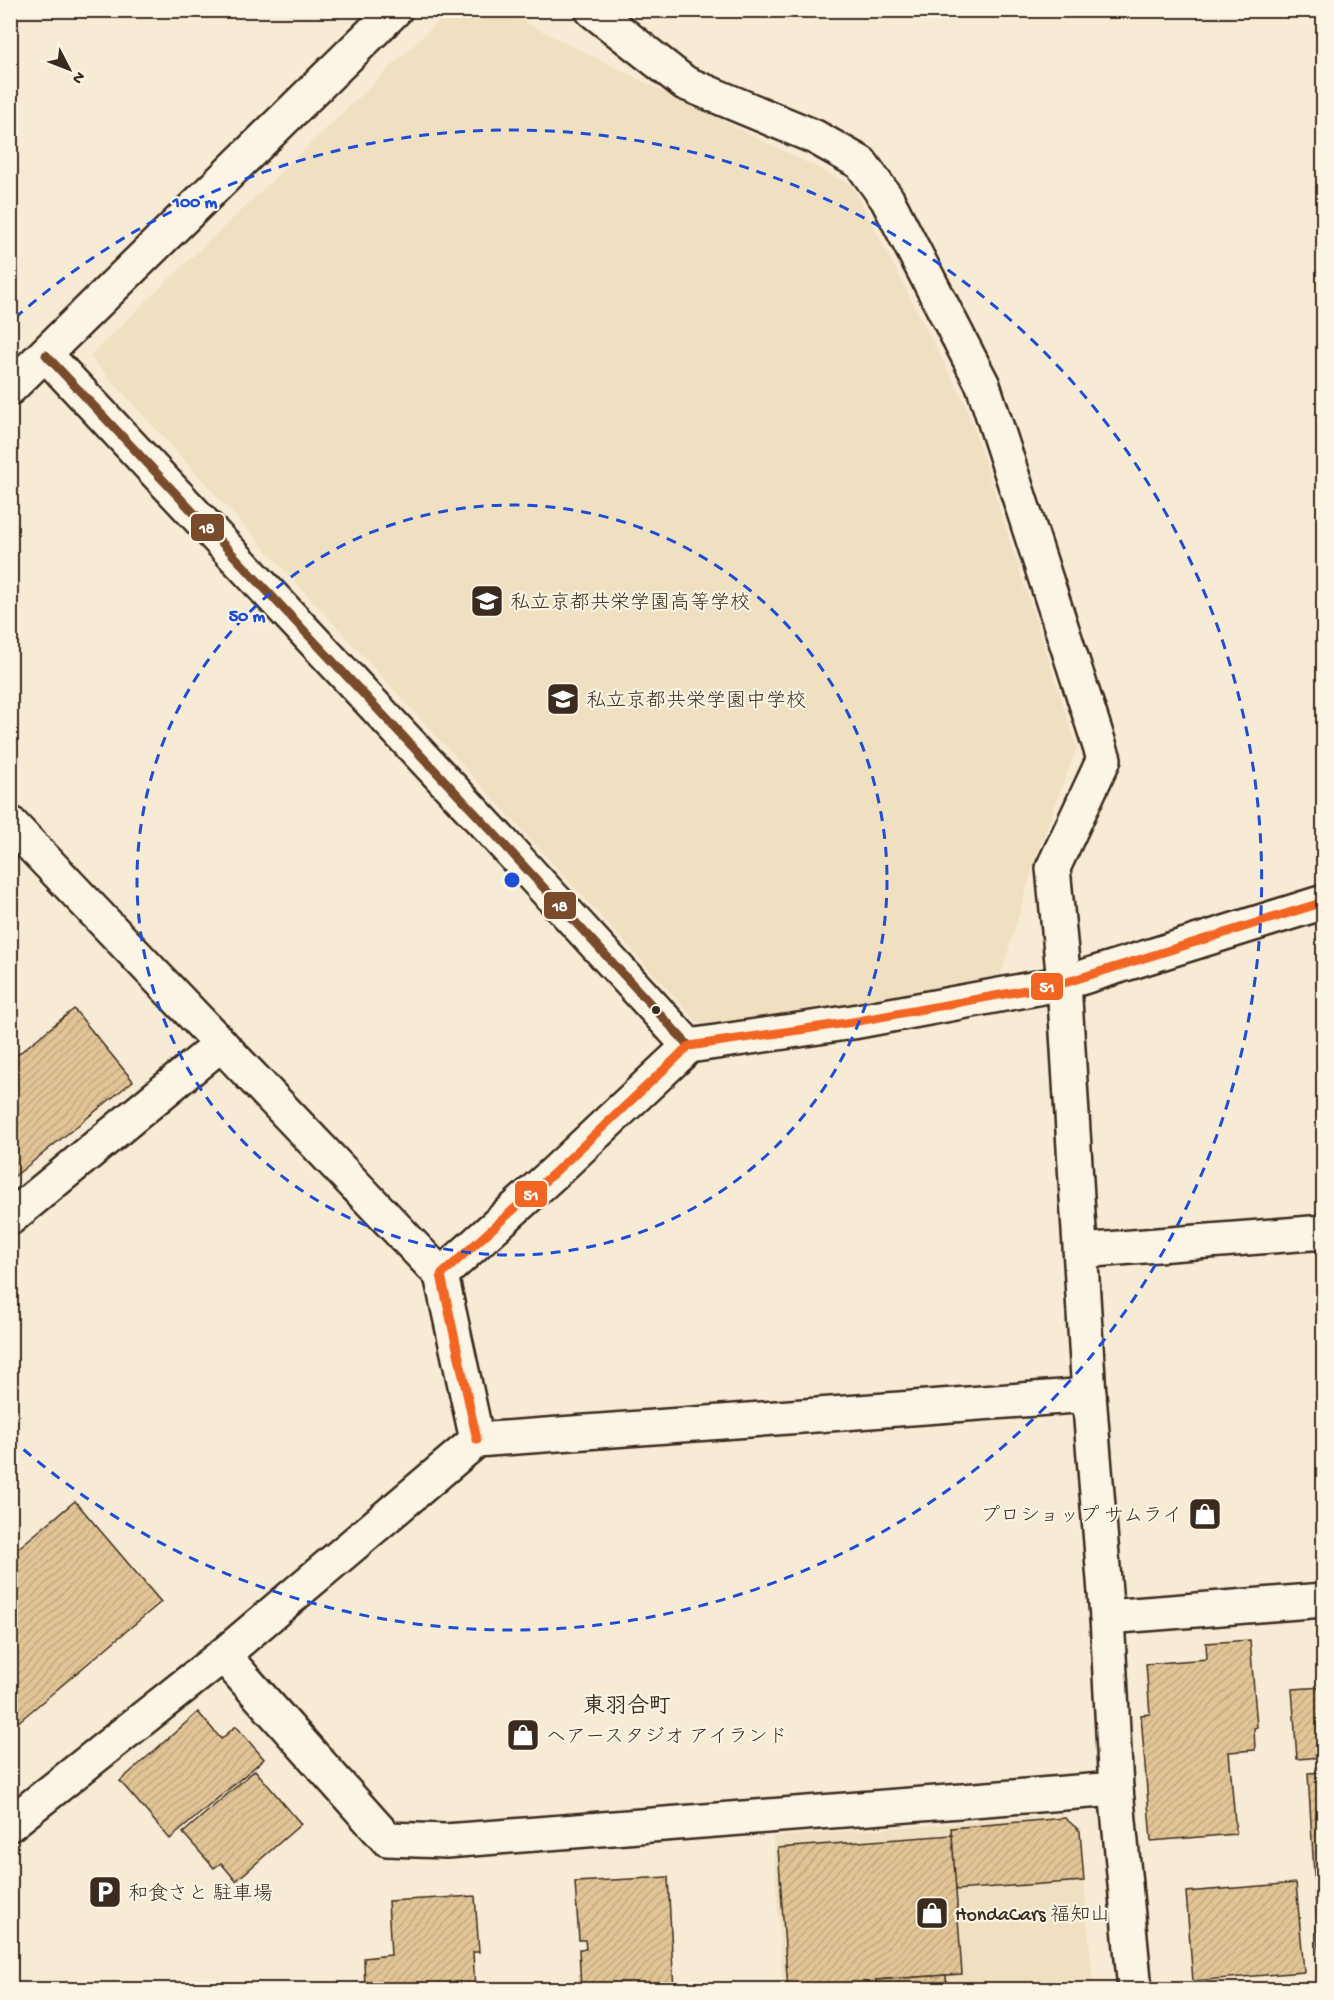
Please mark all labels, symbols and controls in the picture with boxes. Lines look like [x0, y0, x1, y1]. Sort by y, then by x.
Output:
north arrow [39, 39, 99, 99]
text: N [67, 66, 88, 87]
text: 100 m [172, 193, 218, 214]
line badge: 18 [190, 513, 225, 542]
text: 18 [198, 521, 215, 540]
school or university icon: 私立京都共栄学園高等学校 [469, 583, 505, 619]
place label: 私立京都共栄学園高等学校 [510, 591, 750, 616]
text: 50 m [229, 607, 266, 628]
school or university icon: 私立京都共栄学園中学校 [545, 681, 581, 717]
place label: 私立京都共栄学園中学校 [586, 689, 806, 714]
centre of rings [502, 870, 522, 890]
line badge: 18 [543, 891, 577, 920]
text: 18 [551, 899, 568, 918]
line badge: 51 [1030, 972, 1064, 1001]
text: 51 [1040, 980, 1054, 999]
unlabelled marker [650, 1004, 662, 1016]
line badge: 51 [514, 1180, 548, 1208]
text: 51 [524, 1188, 538, 1207]
shop icon: プロショップ サムライ [1187, 1496, 1223, 1532]
place label: プロショップ サムライ [980, 1505, 1182, 1529]
district label: 東羽合町 [583, 1693, 671, 1721]
shop icon: ヘアースタジオ アイランド [505, 1717, 541, 1753]
place label: ヘアースタジオ アイランド [546, 1726, 788, 1750]
parking icon: 和食さと 駐車場 [87, 1874, 123, 1910]
place label: 和食さと 駐車場 [128, 1882, 273, 1907]
shop icon: HondaCars 福知山 [914, 1895, 950, 1931]
place label: HondaCars 福知山 [955, 1904, 1110, 1928]

